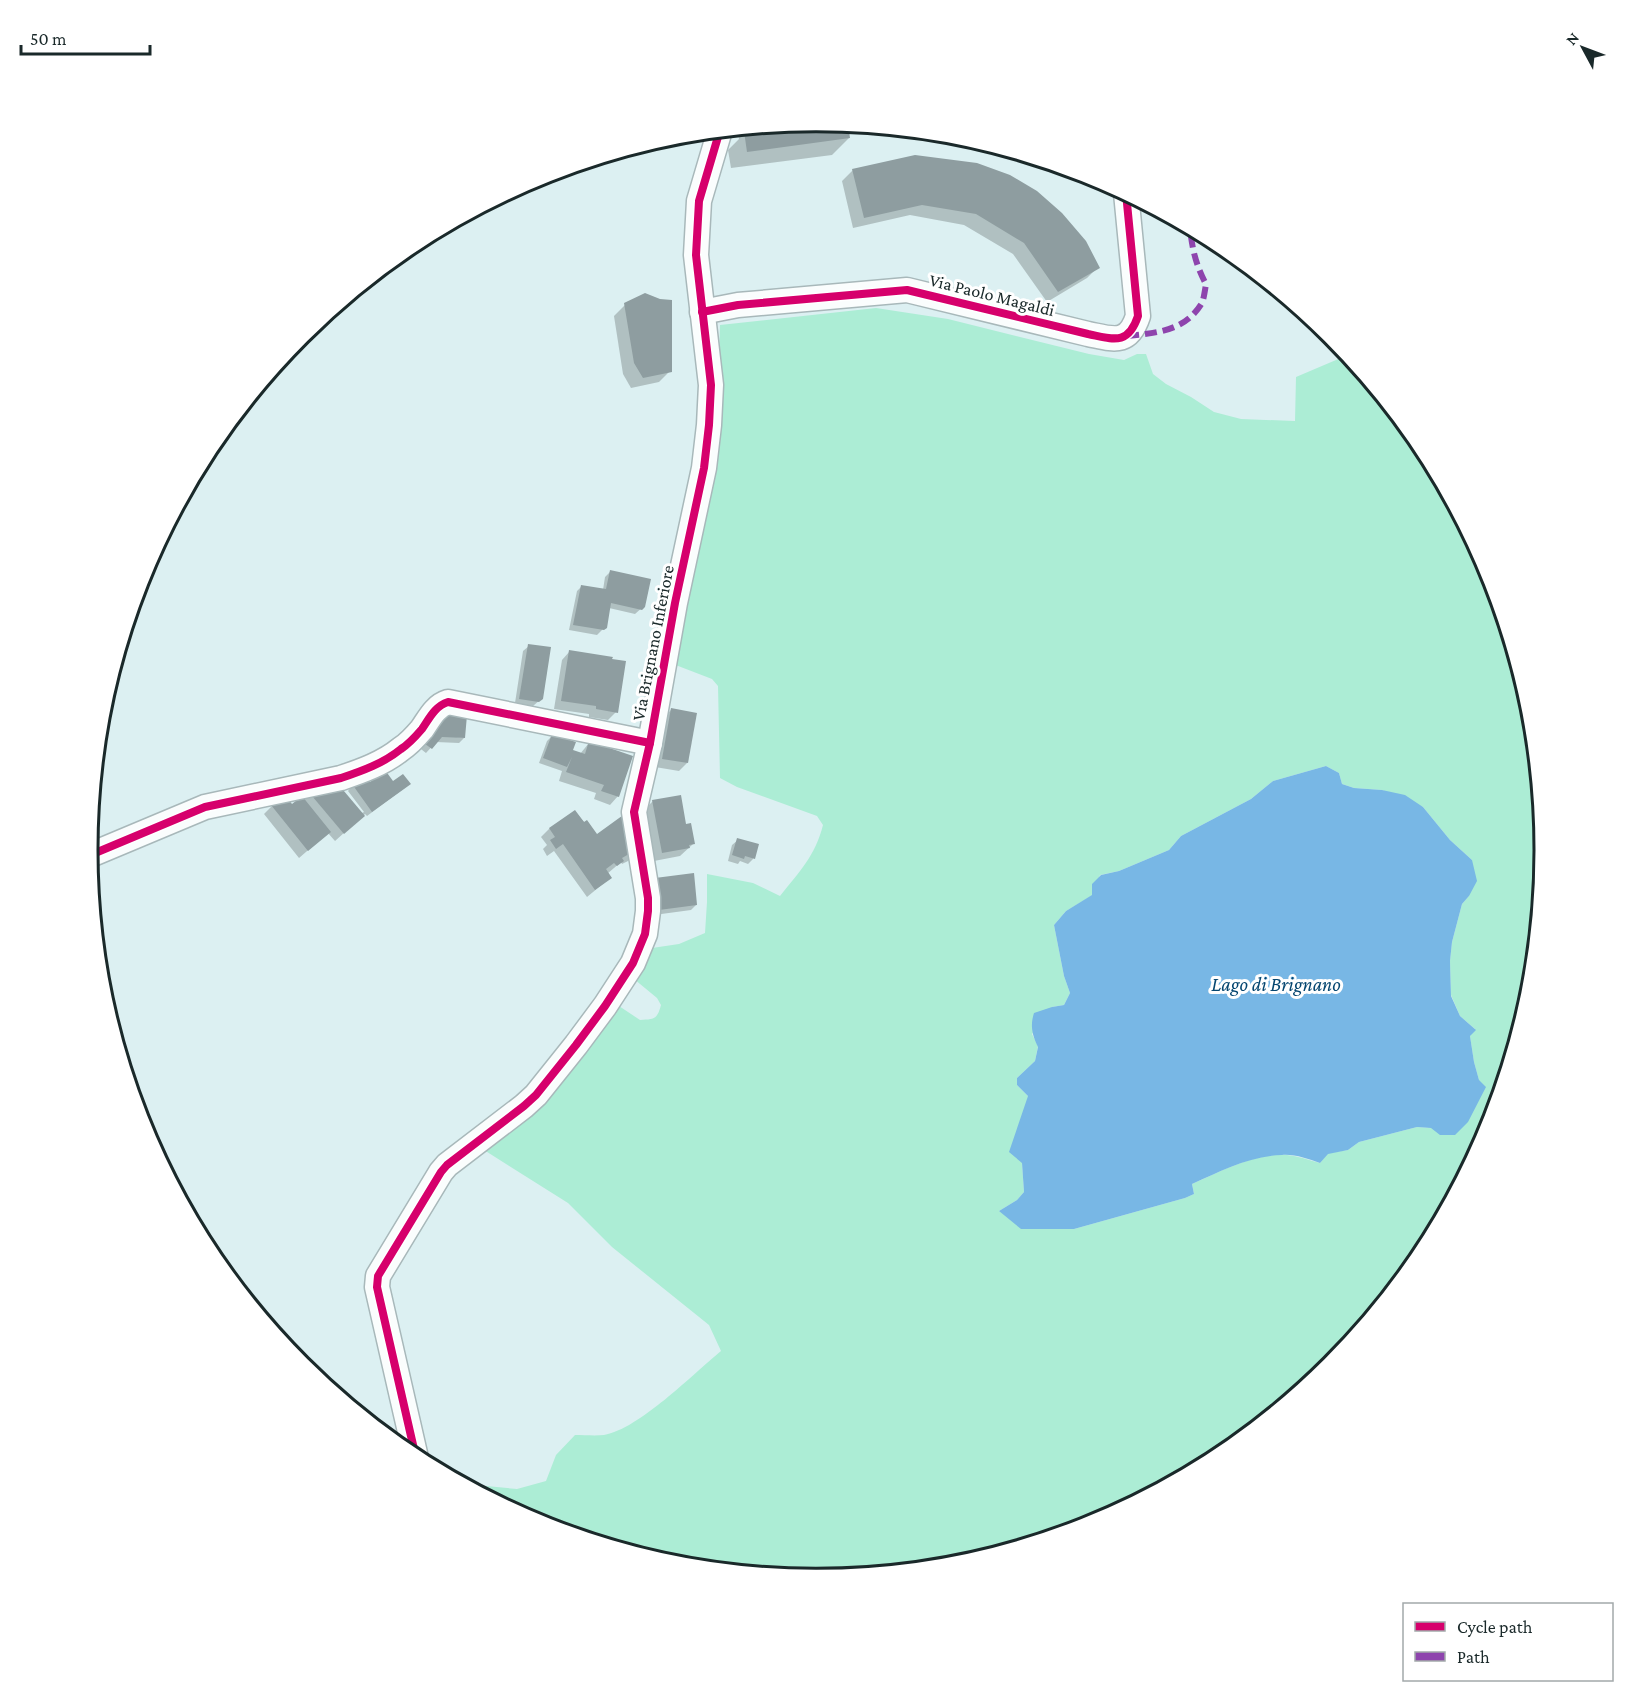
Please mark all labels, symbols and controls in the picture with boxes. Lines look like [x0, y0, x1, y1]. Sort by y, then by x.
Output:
scale bar [21, 18, 150, 56]
north arrow [1553, 18, 1613, 78]
text: 50 m [30, 29, 67, 49]
text: N [1562, 29, 1582, 48]
street label: Via Paolo Magaldi [927, 270, 1057, 320]
street label: Via Brignano Inferiore [628, 563, 678, 723]
water label: Lago di Brignano [1211, 973, 1341, 996]
legend [1403, 1603, 1613, 1681]
text: Cycle path [1457, 1617, 1533, 1637]
text: Path [1457, 1647, 1490, 1667]

